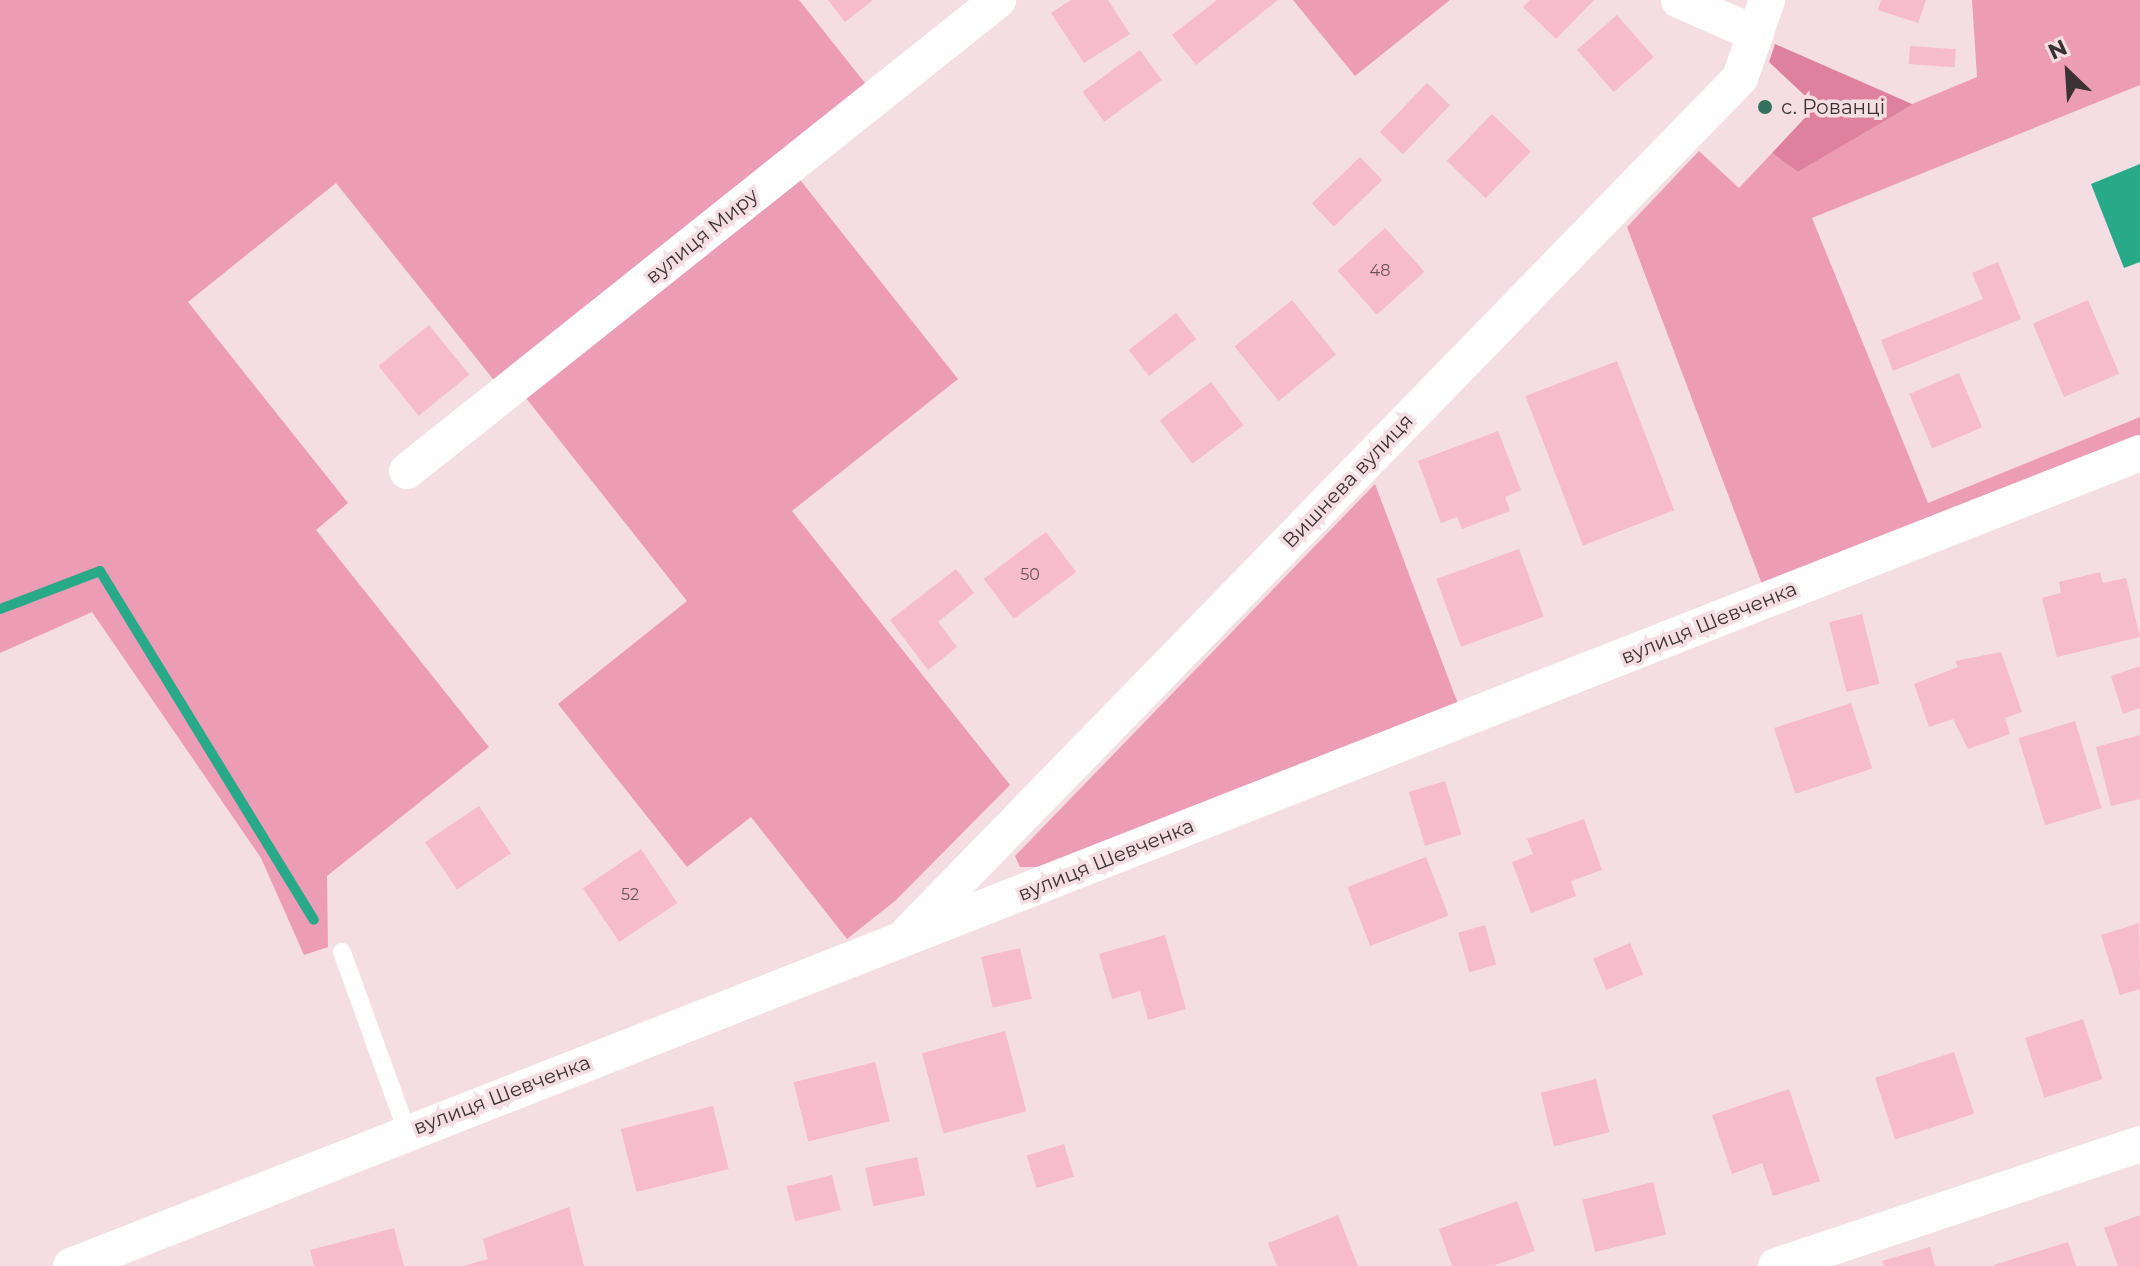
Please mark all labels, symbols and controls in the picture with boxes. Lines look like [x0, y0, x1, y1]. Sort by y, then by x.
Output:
north arrow [2028, 32, 2108, 112]
text: N [2044, 34, 2071, 66]
place label: с. Рованці [1781, 95, 1885, 119]
marker: с. Рованці [1756, 98, 1774, 116]
street label: вулиця Миру [641, 183, 763, 289]
house number: 48 [1370, 261, 1390, 281]
street label: Вишнева вулиця [1278, 409, 1418, 553]
house number: 50 [1020, 565, 1040, 585]
street label: вулиця Шевченка [1618, 577, 1800, 669]
street label: вулиця Шевченка [1015, 814, 1197, 906]
house number: 52 [621, 885, 639, 905]
street label: вулиця Шевченка [410, 1050, 594, 1140]

